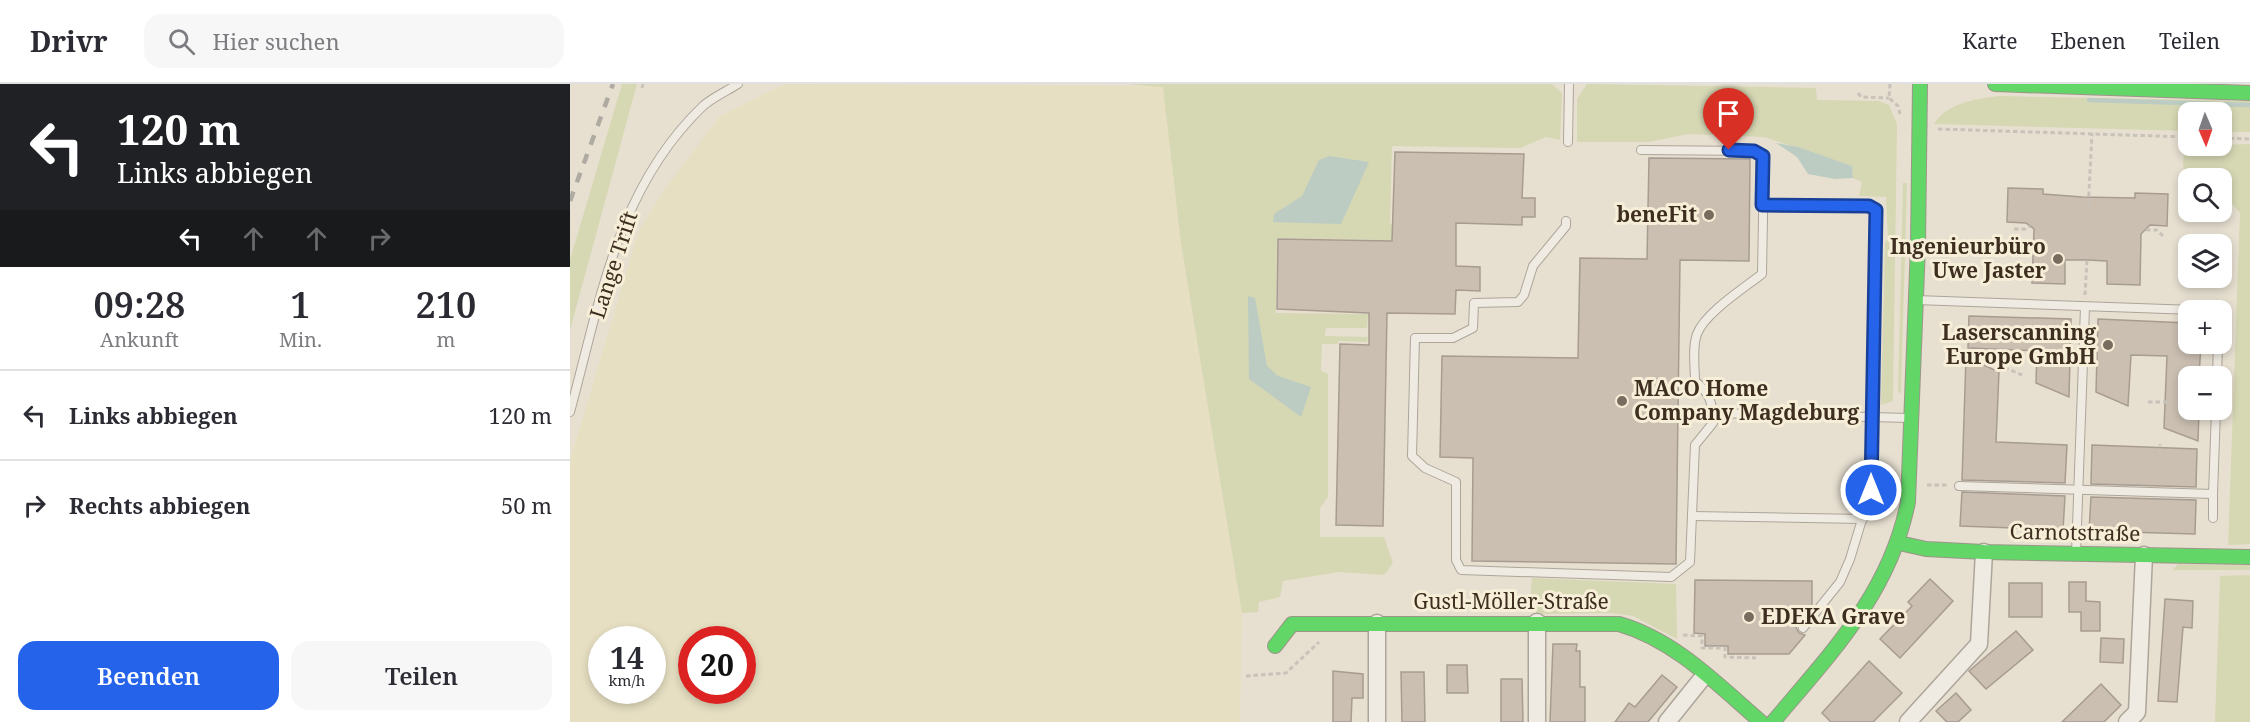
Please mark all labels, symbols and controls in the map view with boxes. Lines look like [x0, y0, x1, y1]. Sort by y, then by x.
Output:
search box [144, 14, 564, 68]
text: Drivr [30, 22, 108, 60]
icon: search [165, 25, 198, 58]
text: Hier suchen [213, 26, 340, 56]
text: Karte [1962, 27, 2017, 55]
text: Ebenen [2050, 27, 2126, 55]
text: Teilen [2159, 27, 2220, 55]
pin [1703, 88, 1754, 150]
icon: arrive [1712, 97, 1745, 130]
text: 120 m [117, 100, 241, 157]
north arrow [2178, 102, 2232, 156]
map controls [2178, 102, 2232, 420]
icon: left [18, 108, 96, 186]
text: Links abbiegen [117, 154, 313, 191]
button: search [2178, 168, 2232, 222]
place label: beneFit [1616, 200, 1697, 228]
street label: Lange Trift [583, 208, 644, 322]
marker: beneFit [1702, 208, 1716, 222]
icon: left [174, 222, 207, 255]
icon: ahead [237, 222, 270, 255]
icon: ahead [300, 222, 333, 255]
icon: right [363, 222, 396, 255]
place label: Ingenieurbüro Uwe Jaster [1890, 232, 2046, 284]
button: layers [2178, 234, 2232, 288]
marker: Ingenieurbüro Uwe Jaster [2051, 252, 2065, 266]
text: 09:28 [94, 280, 185, 329]
text: 1 [290, 280, 311, 329]
text: 210 [416, 280, 476, 329]
button: + [2178, 300, 2232, 354]
place label: Laserscanning Europe GmbH [1942, 318, 2096, 370]
text: Ankunft [100, 326, 179, 353]
text: Min. [279, 326, 322, 353]
text: m [437, 326, 455, 353]
marker: Laserscanning Europe GmbH [2101, 338, 2115, 352]
button: − [2178, 366, 2232, 420]
place label: MACO Home Company Magdeburg [1634, 374, 1860, 426]
marker: MACO Home Company Magdeburg [1615, 394, 1629, 408]
icon: left [18, 399, 51, 432]
text: Links abbiegen [69, 400, 238, 430]
text: 120 m [489, 400, 552, 430]
position arrow [1839, 458, 1903, 522]
icon: right [18, 489, 51, 522]
text: Rechts abbiegen [69, 490, 250, 520]
text: 50 m [501, 490, 552, 520]
street label: Carnotstraße [2009, 517, 2141, 547]
street label: Gustl-Möller-Straße [1413, 587, 1609, 615]
place label: EDEKA Grave [1761, 602, 1905, 630]
marker: EDEKA Grave [1742, 610, 1756, 624]
speed limit sign: 20 [678, 626, 756, 704]
text: 14 [610, 637, 644, 678]
button: Beenden [18, 641, 279, 710]
button: Teilen [291, 641, 552, 710]
text: km/h [609, 670, 645, 690]

